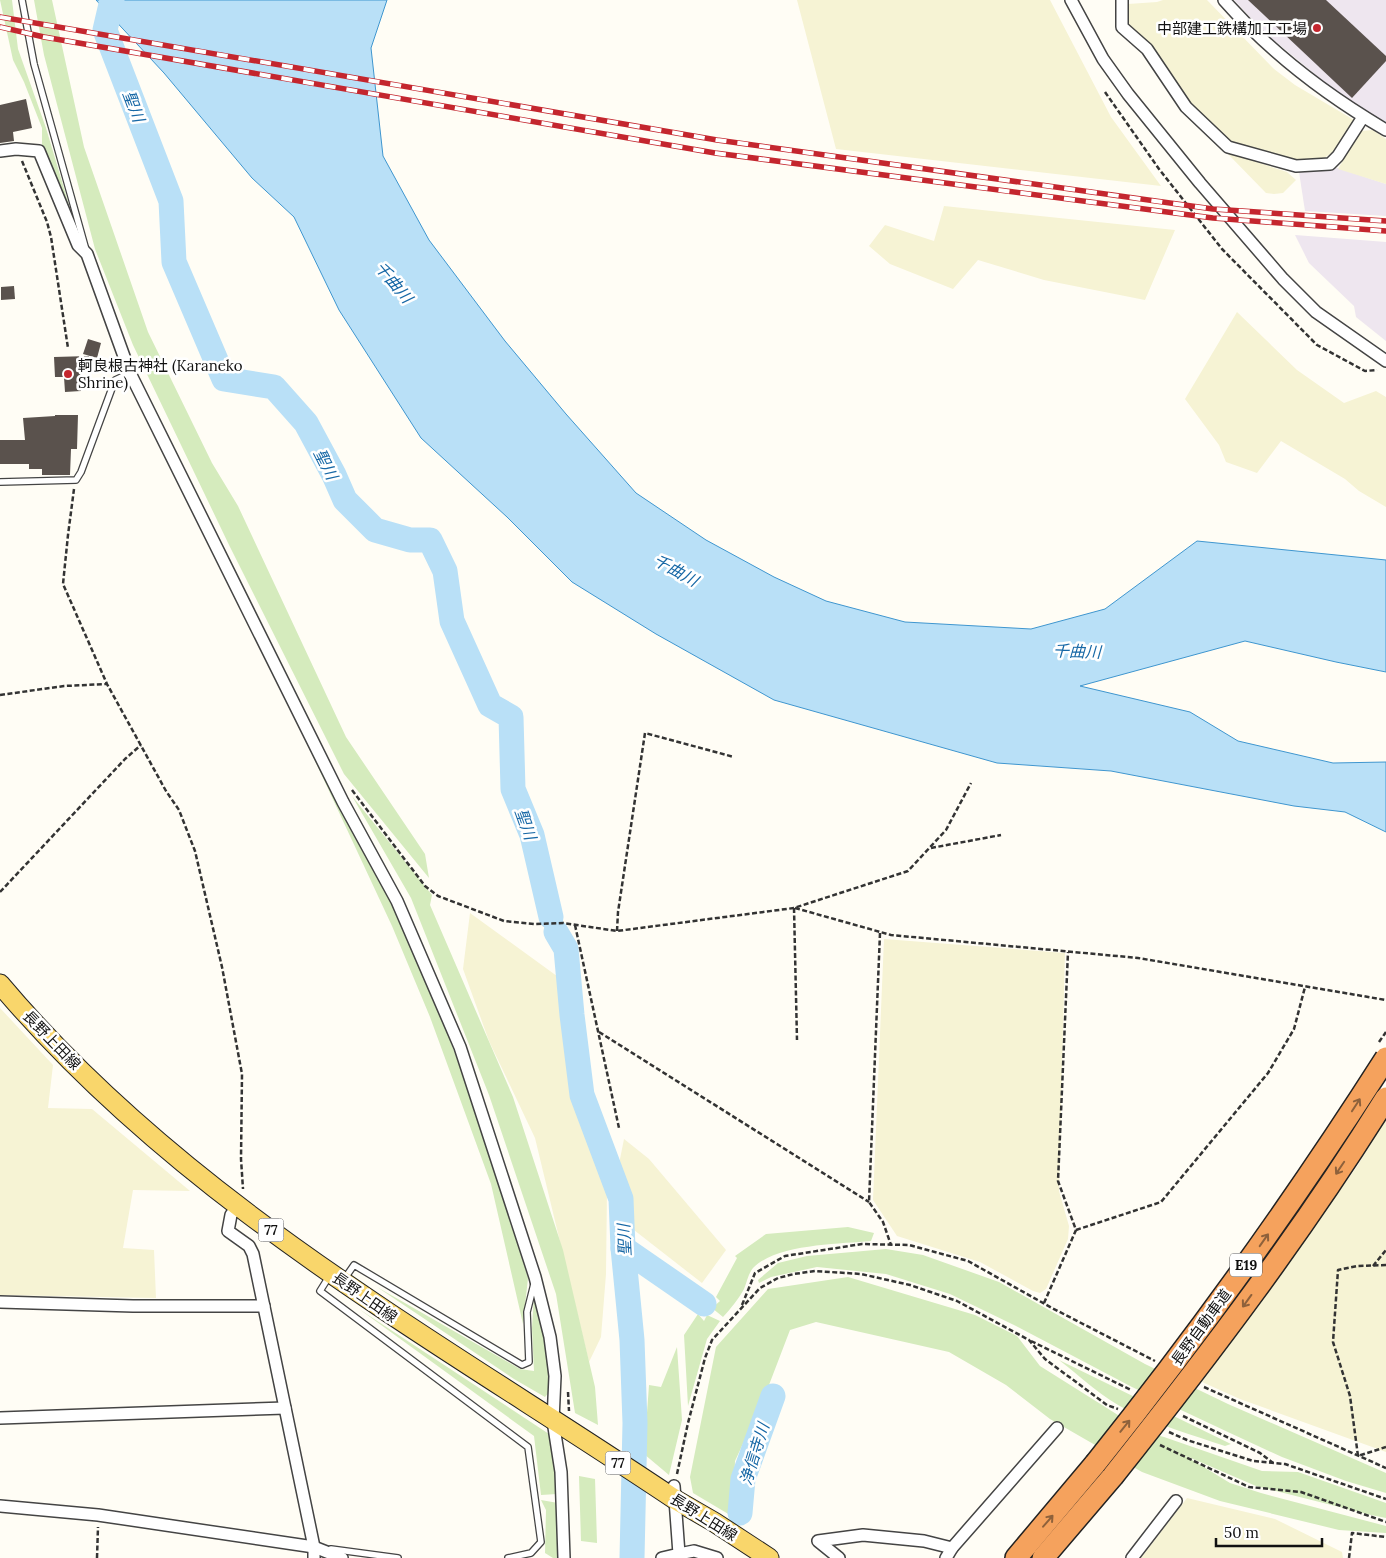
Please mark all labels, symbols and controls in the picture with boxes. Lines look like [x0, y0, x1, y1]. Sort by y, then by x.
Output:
place label: 中部建工鉄構加工工場 [1157, 19, 1307, 38]
marker: 中部建工鉄構加工工場 [1311, 22, 1323, 34]
water label: 聖川 [119, 87, 150, 126]
water label: 千曲川 [371, 257, 418, 308]
place label: 軻良根古神社 (Karaneko Shrine) [78, 356, 243, 393]
marker: 軻良根古神社 (Karaneko Shrine) [62, 368, 74, 380]
water label: 聖川 [310, 445, 343, 485]
water label: 千曲川 [650, 550, 704, 591]
water label: 千曲川 [1053, 640, 1103, 662]
water label: 聖川 [511, 806, 542, 844]
street label: 長野上田線 [19, 1006, 85, 1074]
one-way arrow [1351, 1099, 1361, 1113]
one-way arrow [1335, 1161, 1345, 1175]
road number: 77 [258, 1218, 284, 1242]
water label: 聖川 [613, 1222, 635, 1257]
one-way arrow [1259, 1233, 1269, 1247]
road number: E19 [1230, 1254, 1262, 1276]
street label: 長野上田線 [329, 1268, 401, 1326]
street label: 長野自動車道 [1167, 1285, 1235, 1369]
one-way arrow [1241, 1294, 1252, 1307]
water label: 浄信寺川 [735, 1419, 774, 1488]
one-way arrow [1120, 1420, 1131, 1433]
road number: 77 [606, 1452, 630, 1475]
street label: 長野上田線 [667, 1489, 741, 1545]
one-way arrow [1042, 1515, 1053, 1528]
scale bar [1216, 1516, 1322, 1548]
text: 50 m [1224, 1523, 1259, 1542]

